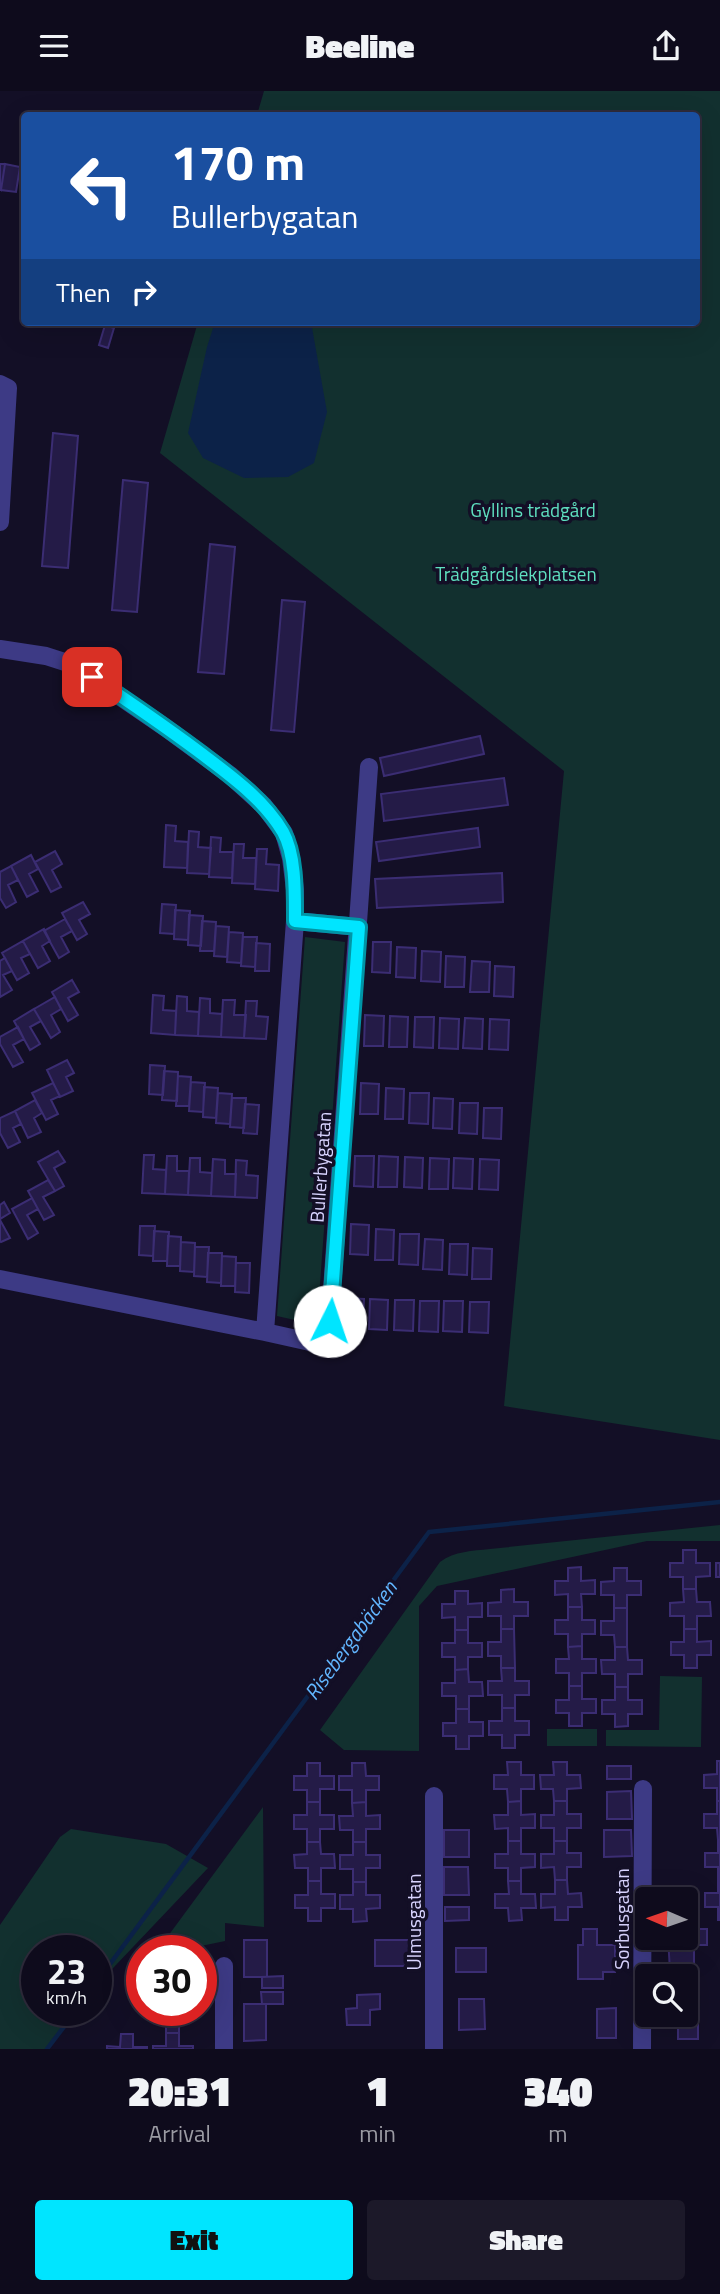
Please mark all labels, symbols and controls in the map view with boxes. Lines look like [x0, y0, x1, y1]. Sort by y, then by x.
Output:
text: Beeline [306, 22, 414, 70]
icon: menu [35, 27, 73, 65]
icon: share [647, 27, 685, 65]
text: 170 m [171, 124, 305, 199]
icon: left [56, 140, 147, 231]
text: Bullerbygatan [171, 192, 358, 240]
text: Then [56, 273, 111, 312]
icon: right [125, 273, 163, 311]
park label: Gyllins trädgård [470, 495, 596, 524]
park label: Trädgårdslekplatsen [435, 559, 597, 588]
pin [62, 647, 122, 707]
icon: arrive [73, 658, 111, 696]
street label: Bullerbygatan [302, 1111, 338, 1223]
position arrow [293, 1284, 367, 1358]
water label: Risebergabäcken [296, 1573, 405, 1706]
street label: Sorbusgatan [607, 1868, 636, 1970]
street label: Ulmusgatan [399, 1873, 428, 1971]
north arrow [635, 1887, 698, 1949]
map controls [635, 1887, 698, 2027]
speed limit sign: 30 [126, 1935, 217, 2026]
text: 23 [47, 1944, 86, 1998]
button: search [635, 1964, 698, 2027]
text: km/h [46, 1984, 87, 2011]
text: 20:31 [127, 2058, 232, 2122]
text: 1 [366, 2058, 389, 2122]
text: 340 [523, 2058, 593, 2122]
text: Arrival [148, 2116, 211, 2151]
text: min [359, 2116, 396, 2151]
text: m [548, 2116, 568, 2151]
button: Exit [35, 2200, 353, 2280]
button: Share [367, 2200, 685, 2280]

